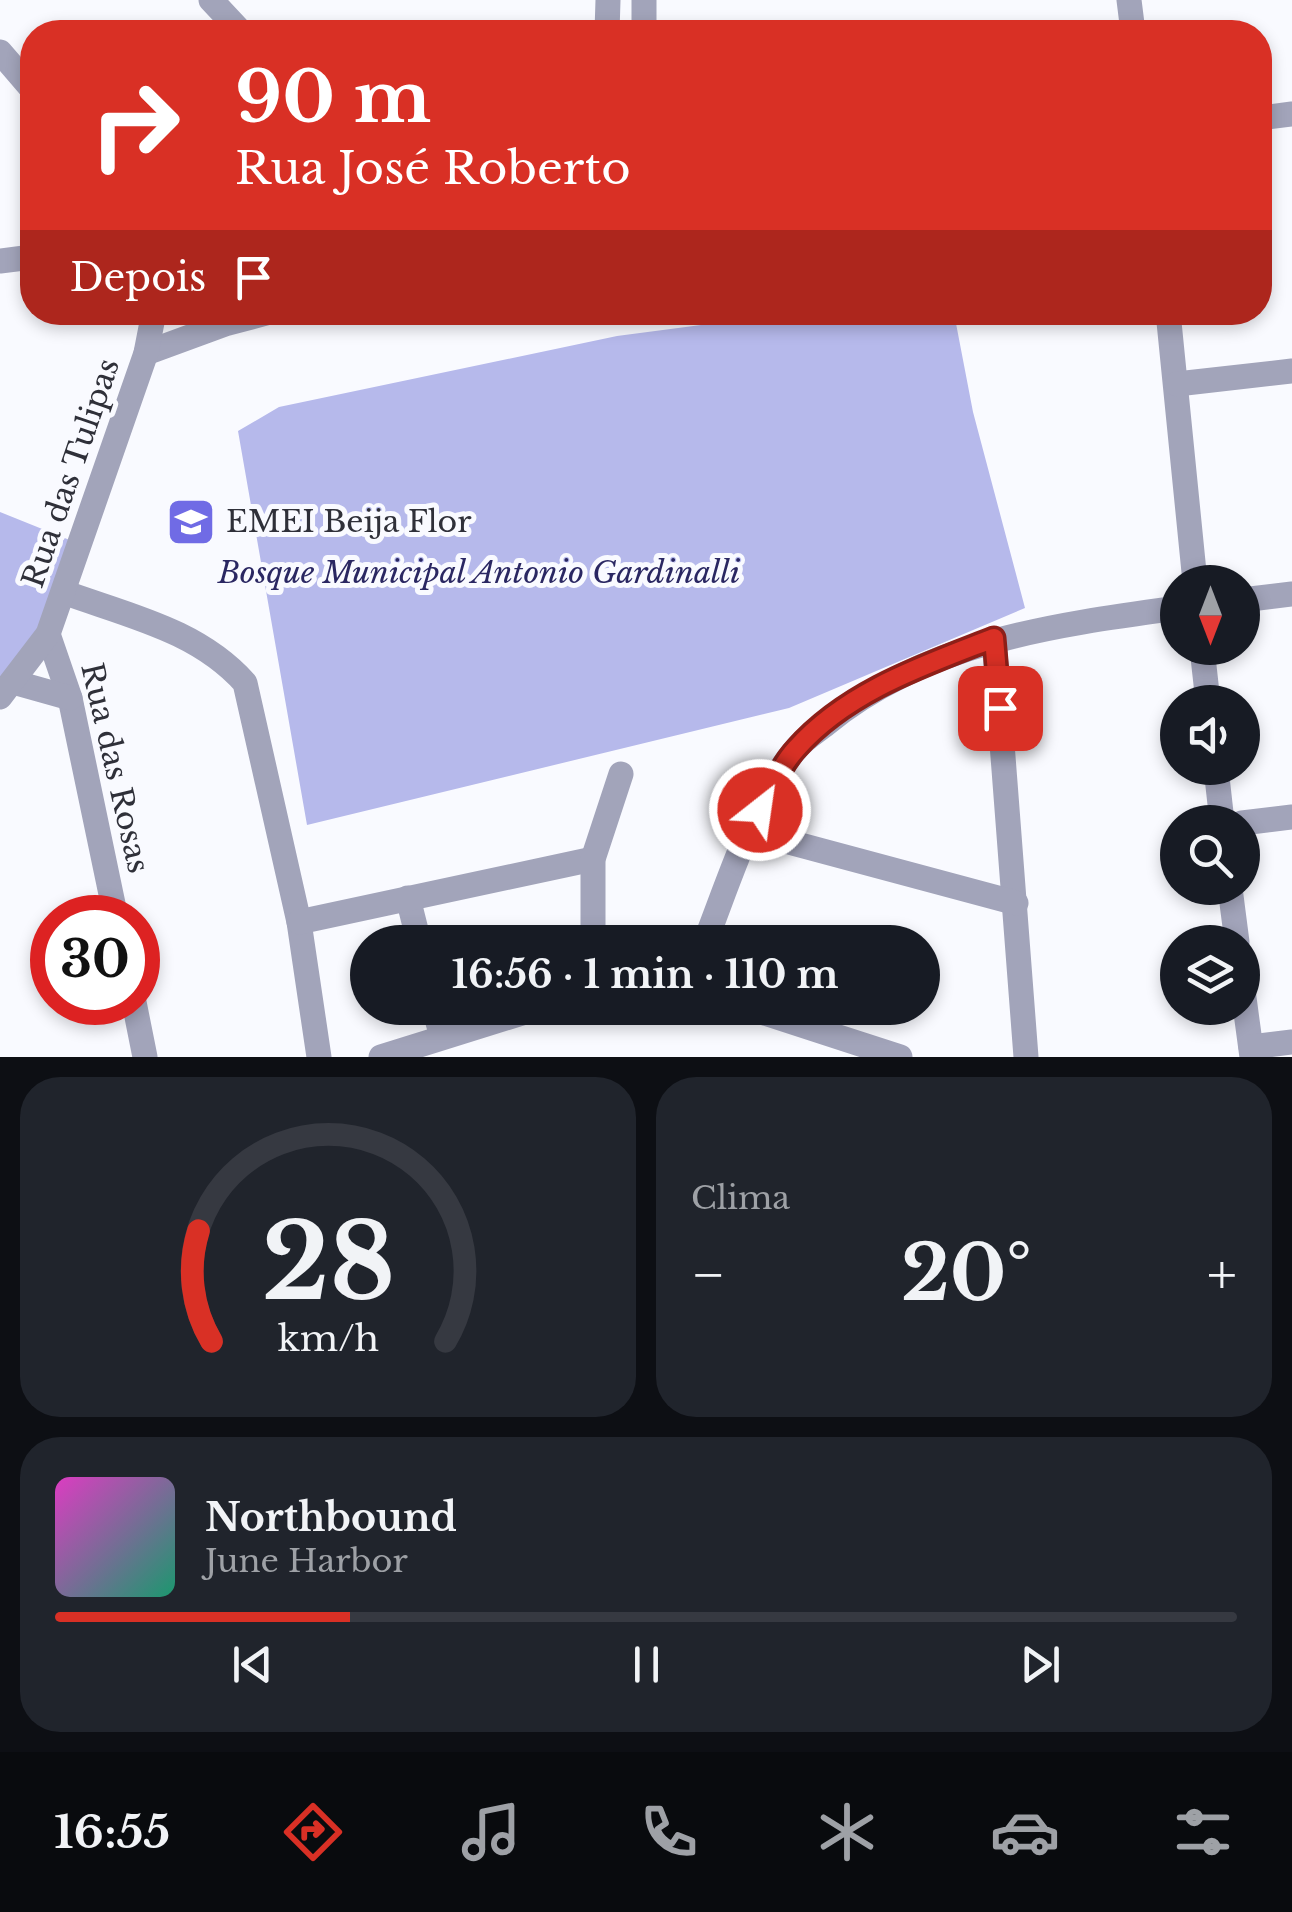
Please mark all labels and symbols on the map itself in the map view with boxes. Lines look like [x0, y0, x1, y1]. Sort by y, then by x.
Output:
street label: Rua das Tulipas [14, 353, 127, 592]
school or university icon: EMEI Beija Flor [165, 496, 217, 548]
place label: EMEI Beija Flor [226, 503, 472, 540]
park label: Bosque Municipal Antonio Gardinalli [217, 554, 741, 591]
north arrow [1160, 565, 1260, 665]
street label: Rua das Rosas [73, 659, 158, 877]
pin [958, 666, 1043, 751]
position arrow [708, 758, 812, 862]
speed limit sign: 30 [30, 895, 160, 1025]

